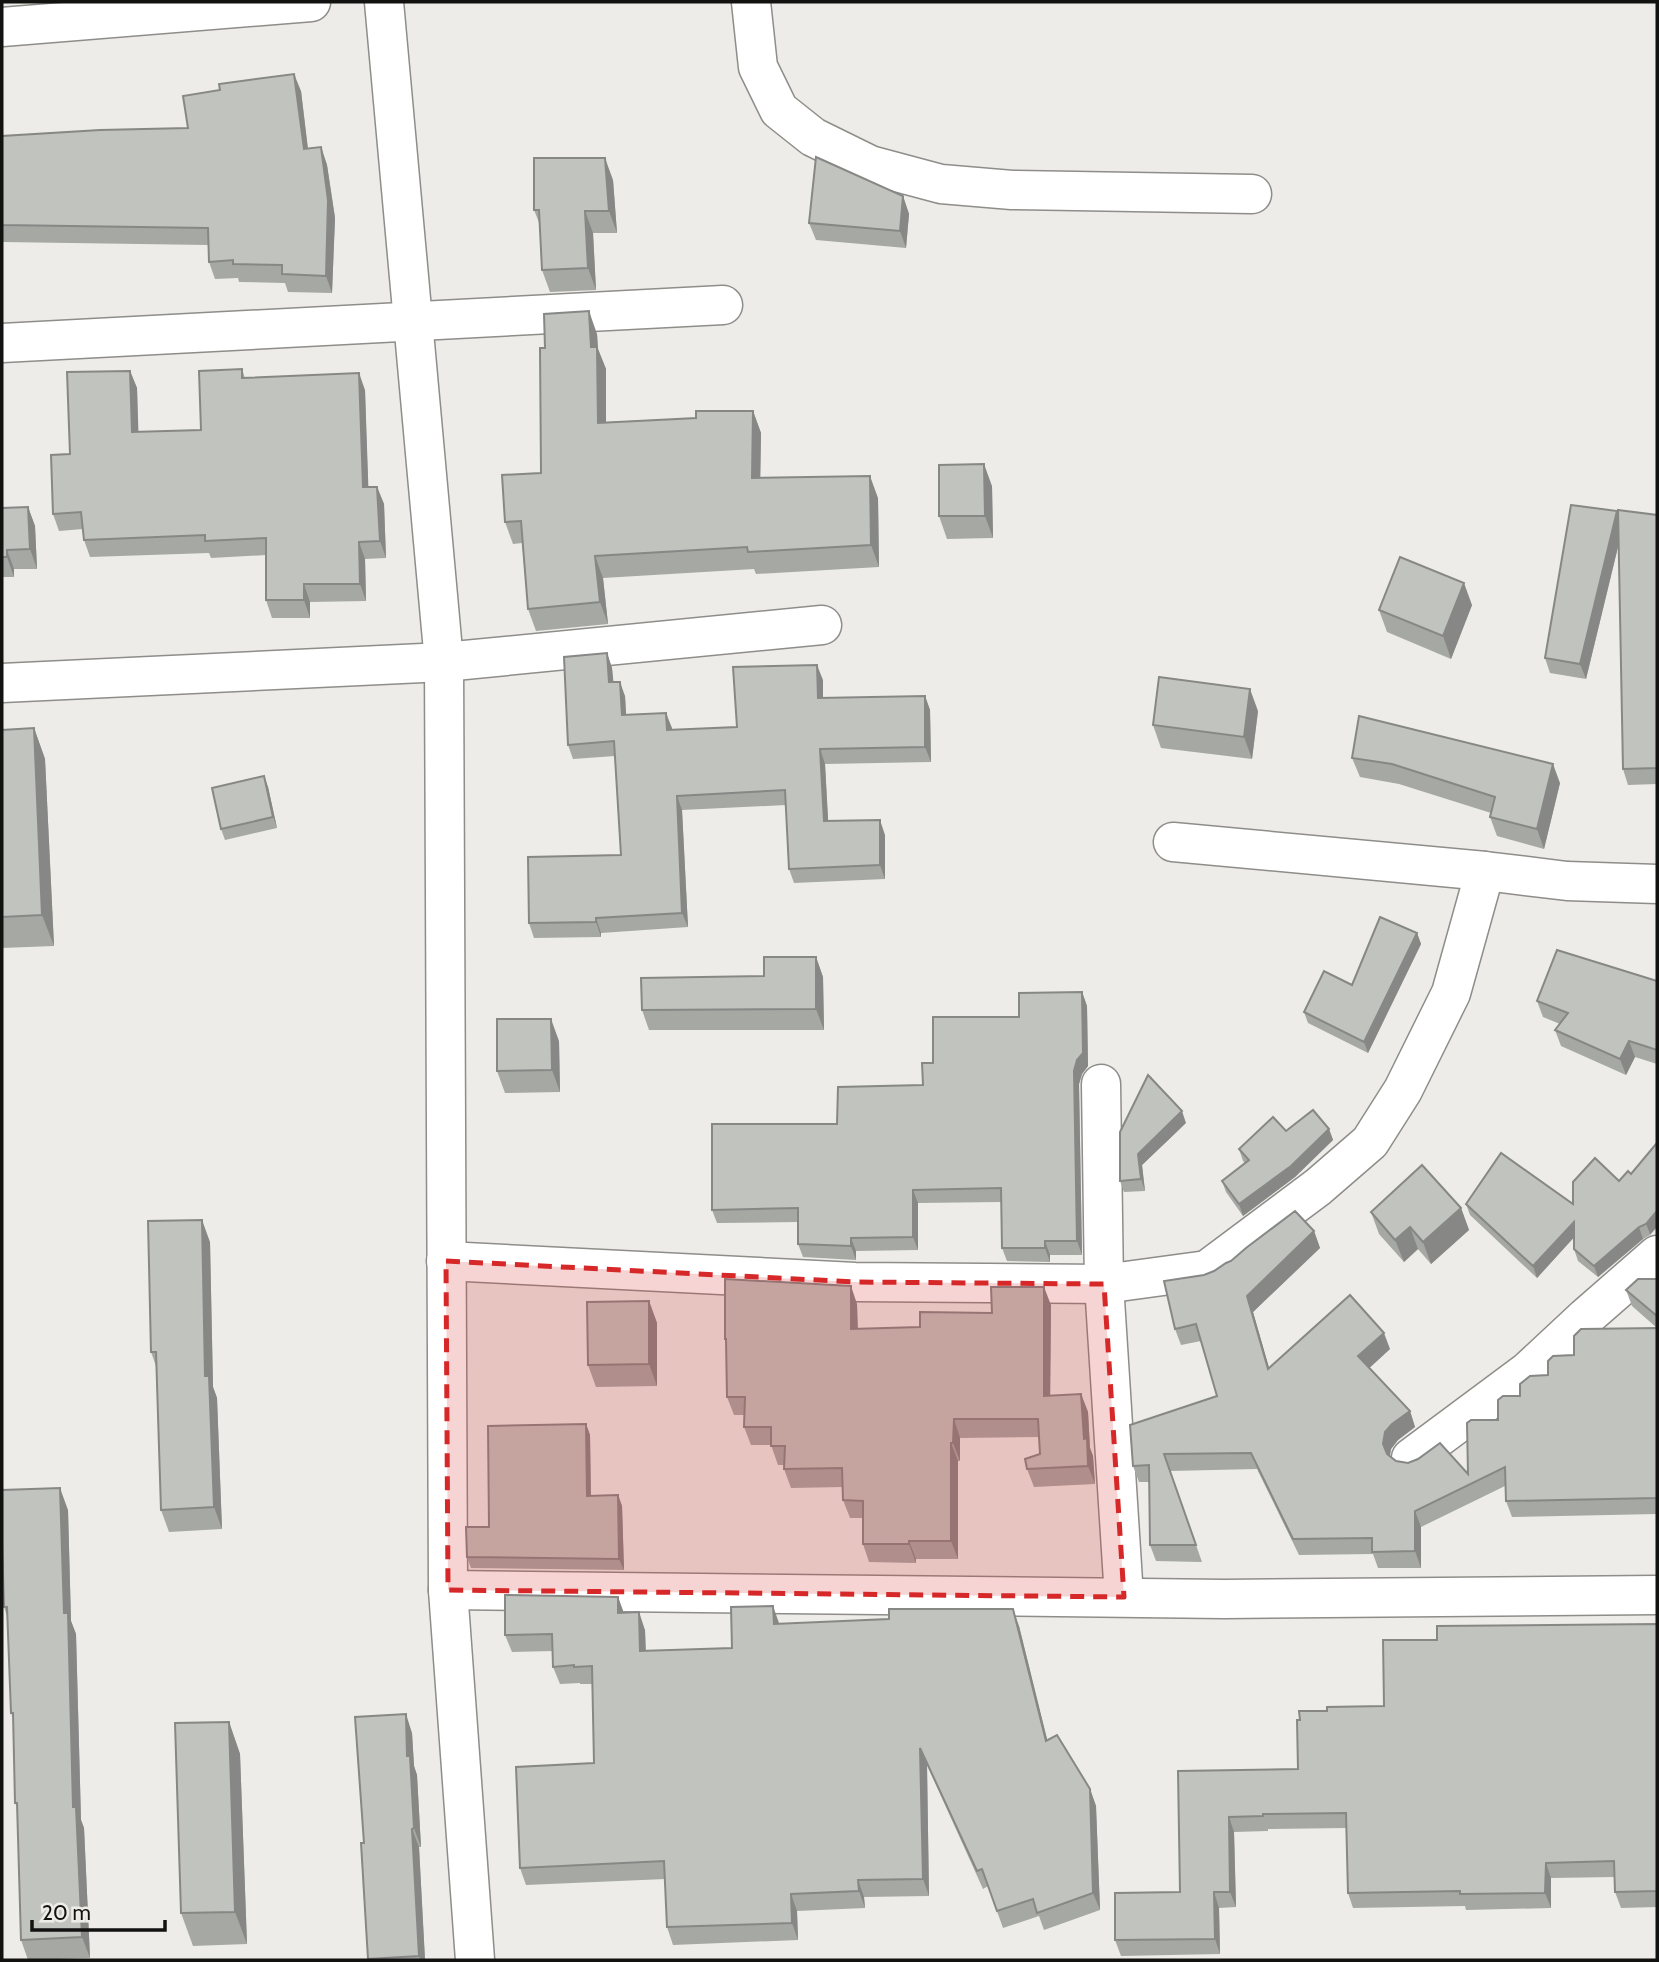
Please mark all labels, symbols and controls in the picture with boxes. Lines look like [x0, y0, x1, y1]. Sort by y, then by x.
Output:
scale bar [32, 1888, 164, 1932]
text: 20 m [42, 1900, 91, 1925]

